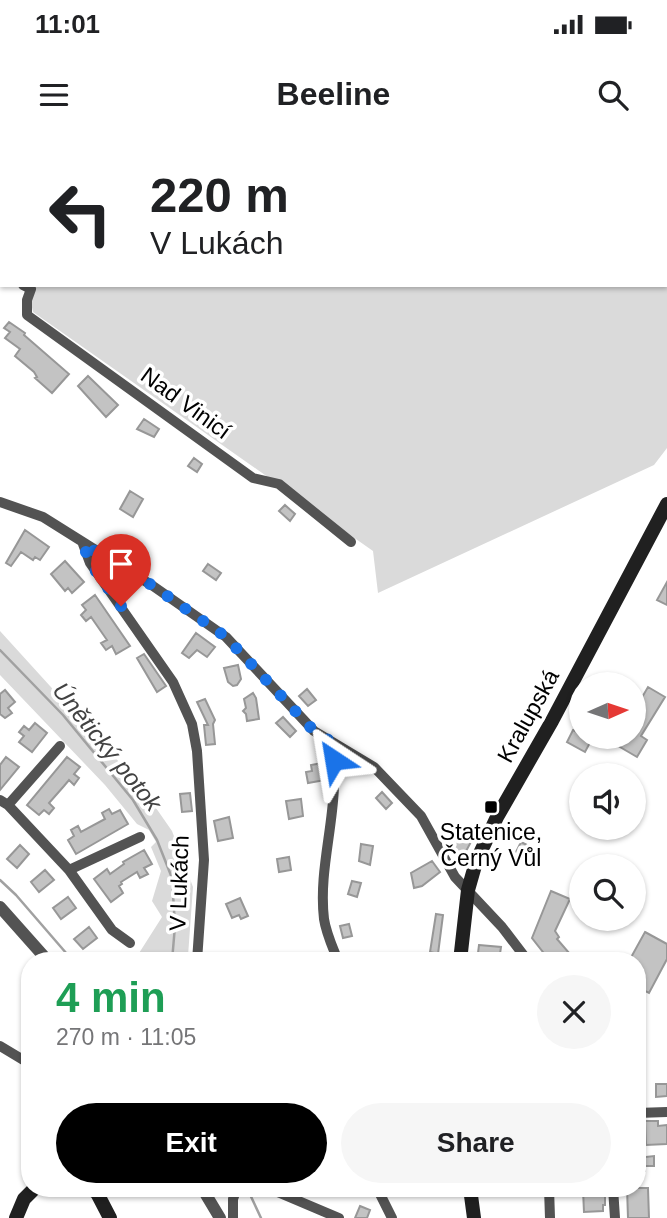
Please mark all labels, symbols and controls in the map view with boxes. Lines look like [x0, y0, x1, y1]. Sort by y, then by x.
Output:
text: 11:01 [35, 9, 100, 39]
icon: menu [35, 76, 73, 114]
text: Beeline [277, 76, 390, 112]
icon: search [594, 76, 632, 114]
icon: left [35, 168, 126, 259]
text: 220 m [150, 168, 289, 222]
text: V Lukách [150, 225, 283, 261]
street label: Nad Vinicí [136, 362, 236, 445]
pin [91, 534, 151, 606]
icon: arrive [102, 545, 140, 583]
street label: Kralupská [492, 665, 564, 767]
north arrow [569, 672, 646, 749]
map controls [569, 672, 646, 931]
water label: Únětický potok [47, 677, 169, 818]
position arrow [297, 723, 371, 797]
button: sound [569, 763, 646, 840]
marker: Statenice, Černý Vůl [483, 799, 499, 815]
place label: Statenice, Černý Vůl [440, 819, 542, 871]
street label: V Lukách [164, 835, 194, 931]
button: search [569, 854, 646, 931]
text: 4 min [56, 974, 166, 1021]
button: close [537, 975, 611, 1049]
text: 270 m · 11:05 [56, 1024, 196, 1050]
button: Exit [56, 1103, 327, 1183]
button: Share [341, 1103, 611, 1183]

